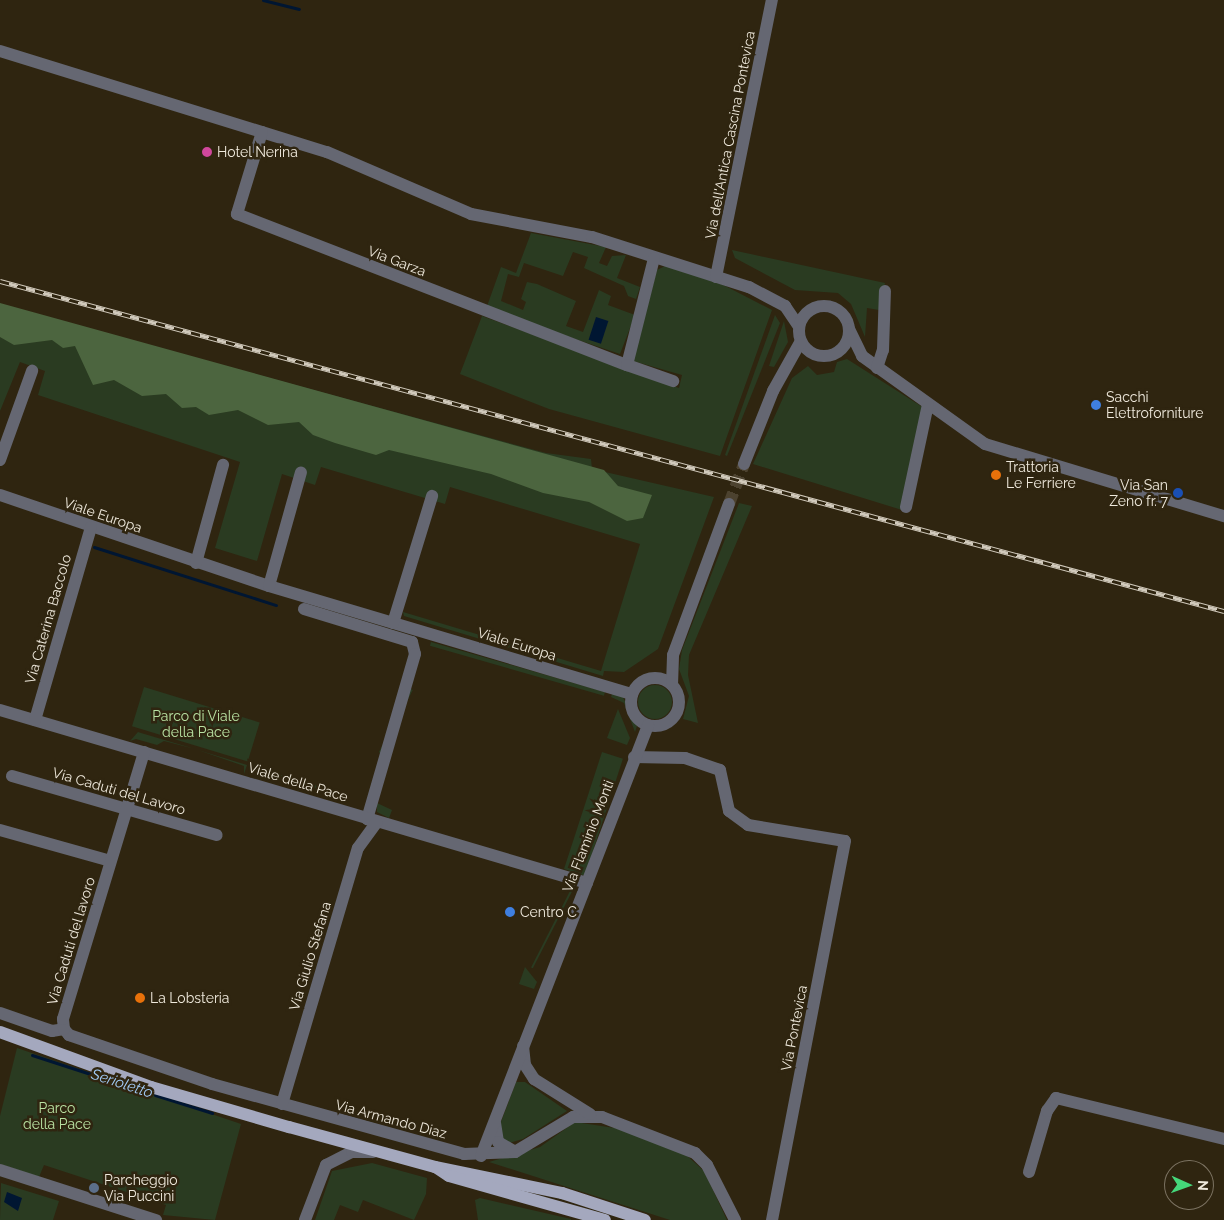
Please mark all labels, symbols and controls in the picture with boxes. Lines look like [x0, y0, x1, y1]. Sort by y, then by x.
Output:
street label: Via dell'Antica Cascina Pontevica [702, 30, 758, 240]
place label: Hotel Nerina [217, 144, 298, 160]
marker: Hotel Nerina [201, 146, 213, 158]
street label: Via Garza [366, 242, 428, 280]
place label: Sacchi Elettroforniture [1106, 389, 1204, 422]
marker: Sacchi Elettroforniture [1090, 399, 1102, 411]
place label: Trattoria Le Ferriere [1006, 459, 1076, 492]
marker: Trattoria Le Ferriere [990, 469, 1002, 481]
place label: Via San Zeno fr. 7 [1109, 477, 1168, 510]
marker: Via San Zeno fr. 7 [1172, 487, 1184, 499]
street label: Viale Europa [62, 494, 144, 536]
street label: Via Caterina Baccolo [21, 552, 75, 686]
street label: Viale Europa [475, 624, 559, 664]
park label: Parco di Viale della Pace [152, 708, 240, 740]
street label: Viale della Pace [246, 759, 350, 805]
street label: Via Caduti del Lavoro [50, 764, 188, 818]
street label: Via Flaminio Monti [559, 778, 617, 894]
street label: Via Caduti del lavoro [43, 875, 99, 1007]
street label: Via Giulio Stefana [285, 900, 335, 1012]
place label: Centro C [520, 904, 577, 920]
marker: Centro C [504, 906, 516, 918]
street label: Via Pontevica [777, 984, 811, 1072]
place label: La Lobsteria [150, 990, 229, 1006]
marker: La Lobsteria [134, 992, 146, 1004]
water label: Serioletto [89, 1066, 155, 1102]
street label: Via Armando Diaz [333, 1096, 449, 1142]
park label: Parco della Pace [23, 1100, 91, 1132]
north arrow [1164, 1160, 1214, 1210]
place label: Parcheggio Via Puccini [104, 1172, 178, 1204]
text: N [1195, 1180, 1211, 1191]
marker: Parcheggio Via Puccini [88, 1182, 100, 1194]

